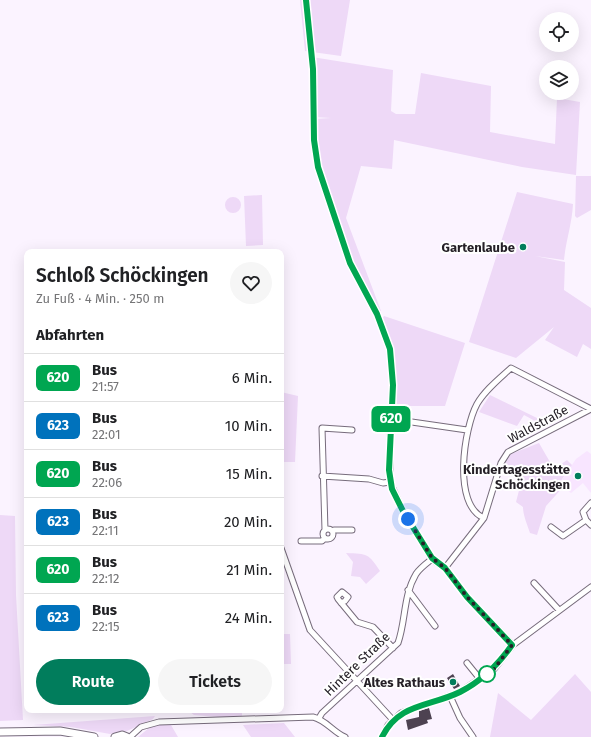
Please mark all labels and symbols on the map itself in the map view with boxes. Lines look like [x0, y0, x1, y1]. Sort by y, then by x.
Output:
place label: Gartenlaube [442, 240, 515, 255]
marker: Gartenlaube [518, 242, 528, 252]
street label: Waldstraße [505, 402, 571, 446]
line badge: 620 [368, 406, 414, 432]
place label: Kindertagesstätte Schöckingen [463, 462, 570, 492]
marker: Kindertagesstätte Schöckingen [573, 471, 583, 481]
your location [398, 509, 418, 529]
street label: Hintere Straße [321, 629, 393, 699]
unlabelled marker [478, 665, 496, 683]
place label: Altes Rathaus [363, 675, 446, 690]
marker: Altes Rathaus [448, 677, 458, 687]

